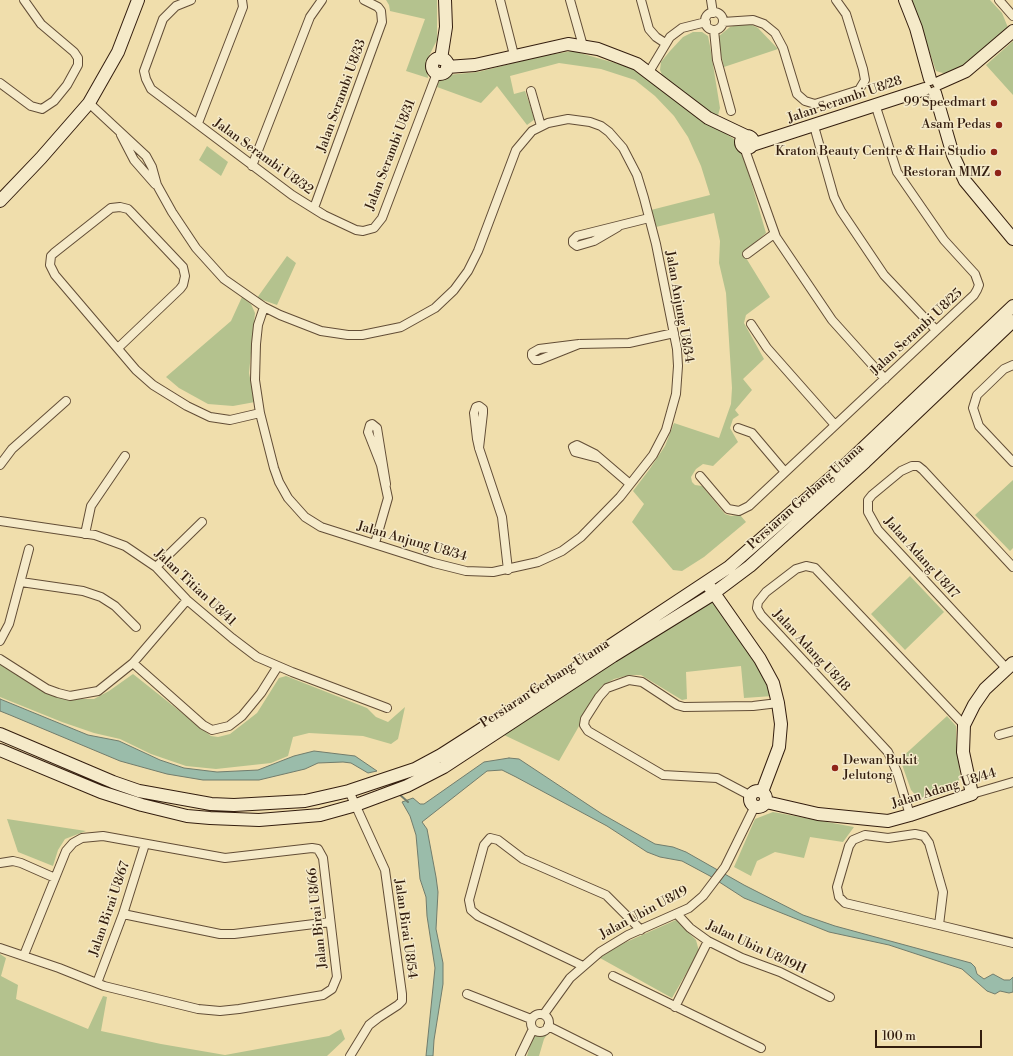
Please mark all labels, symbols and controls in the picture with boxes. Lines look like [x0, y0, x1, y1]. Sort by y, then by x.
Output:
street label: Jalan Serambi U8/33 [314, 37, 370, 155]
street label: Jalan Serambi U8/28 [786, 73, 904, 127]
place label: 99 Speedmart [904, 95, 986, 111]
street label: Jalan Serambi U8/31 [363, 97, 419, 213]
marker: 99 Speedmart [989, 98, 999, 108]
street label: Jalan Serambi U8/32 [210, 116, 316, 198]
place label: Asam Pedas [921, 117, 991, 133]
marker: Asam Pedas [994, 120, 1004, 130]
place label: Kraton Beauty Centre & Hair Studio [775, 144, 986, 160]
marker: Kraton Beauty Centre & Hair Studio [989, 147, 999, 157]
place label: Restoran MMZ [903, 165, 990, 181]
marker: Restoran MMZ [993, 168, 1003, 178]
street label: Jalan Anjung U8/34 [661, 250, 697, 364]
street label: Jalan Serambi U8/25 [868, 286, 966, 378]
street label: Persiaran Gerbang Utama [745, 441, 867, 553]
street label: Jalan Adang U8/17 [880, 514, 962, 602]
street label: Jalan Anjung U8/34 [355, 519, 469, 565]
street label: Jalan Titian U8/41 [151, 546, 239, 630]
street label: Jalan Adang U8/18 [769, 607, 853, 695]
street label: Persiaran Gerbang Utama [477, 636, 613, 732]
place label: Dewan Bukit Jelutong [843, 753, 918, 784]
marker: Dewan Bukit Jelutong [830, 763, 840, 773]
street label: Jalan Adang U8/44 [890, 766, 998, 812]
street label: Jalan Birai U8/67 [86, 860, 134, 958]
street label: Jalan Birai U8/66 [305, 867, 331, 969]
street label: Jalan Birai U8/54 [390, 878, 420, 980]
street label: Jalan Ubin U8/19 [597, 883, 691, 943]
street label: Jalan Ubin U8/19H [704, 918, 808, 978]
scale bar [877, 1022, 984, 1048]
text: 100 m [882, 1029, 916, 1044]

